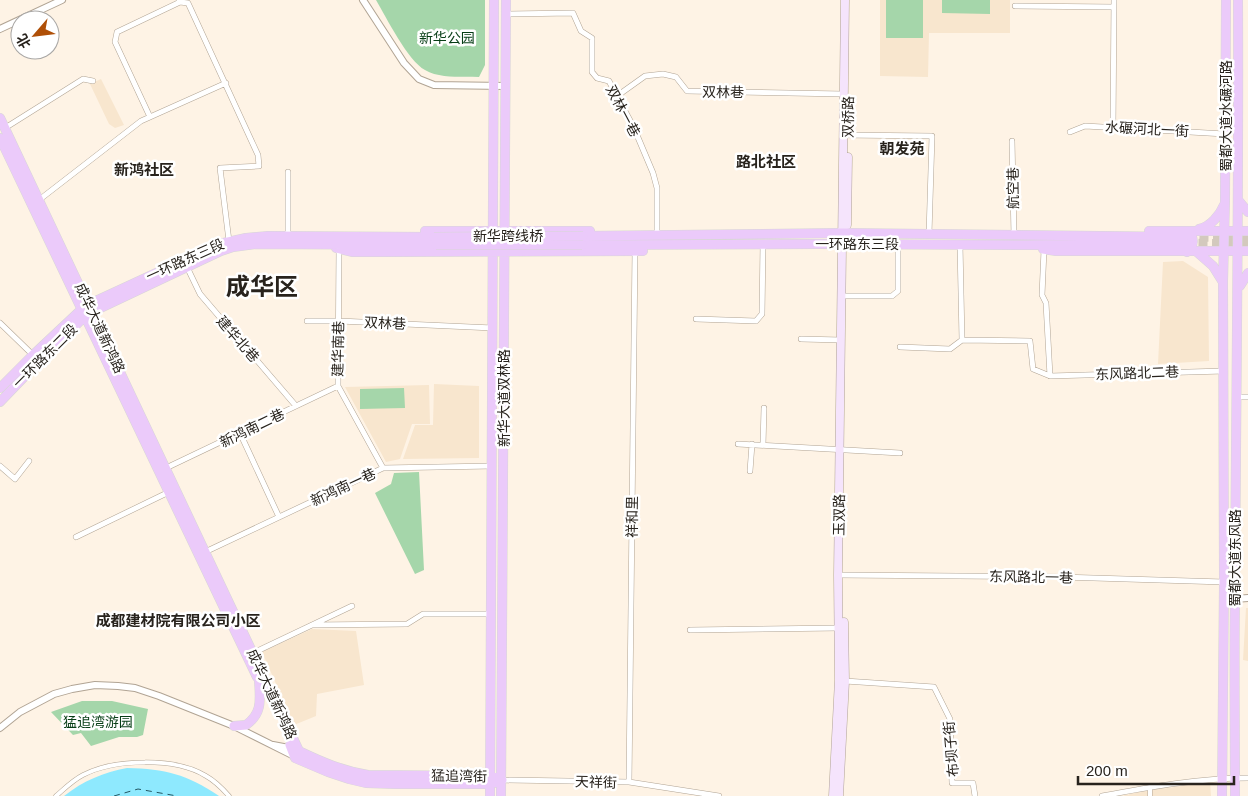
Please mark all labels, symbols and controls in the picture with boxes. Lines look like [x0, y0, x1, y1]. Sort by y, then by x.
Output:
north arrow [10, 10, 60, 60]
park label: 新华公园 [419, 30, 475, 46]
text: 北 [13, 31, 34, 51]
street label: 蜀都大道水碾河路 [1218, 60, 1234, 172]
street label: 双林一巷 [603, 83, 643, 139]
street label: 双林巷 [702, 84, 744, 100]
street label: 双桥路 [840, 96, 856, 138]
street label: 水碾河北一街 [1105, 119, 1189, 139]
district label: 朝发苑 [879, 140, 925, 157]
district label: 路北社区 [736, 153, 796, 170]
district label: 新鸿社区 [114, 161, 174, 178]
street label: 航空巷 [1005, 167, 1021, 209]
street label: 新华跨线桥 [473, 228, 543, 244]
street label: 一环路东三段 [143, 236, 227, 284]
street label: 一环路东三段 [815, 236, 899, 252]
district label: 成华区 [226, 273, 298, 300]
street label: 成华大道新鸿路 [72, 280, 128, 376]
street label: 建华北巷 [214, 313, 262, 365]
street label: 双林巷 [364, 314, 406, 332]
street label: 一环路东二段 [10, 321, 80, 391]
street label: 建华南巷 [330, 321, 346, 377]
street label: 新华大道双林路 [496, 349, 512, 447]
street label: 东风路北二巷 [1095, 364, 1179, 382]
street label: 新鸿南二巷 [217, 405, 287, 451]
street label: 新鸿南一巷 [308, 465, 378, 509]
street label: 玉双路 [831, 494, 847, 536]
street label: 祥和里 [624, 496, 640, 538]
street label: 蜀都大道东风路 [1227, 509, 1243, 607]
street label: 东风路北一巷 [989, 568, 1073, 586]
district label: 成都建材院有限公司小区 [95, 612, 261, 629]
street label: 成华大道新鸿路 [244, 646, 300, 742]
park label: 猛追湾游园 [63, 714, 133, 730]
street label: 布坝子街 [941, 720, 961, 778]
scale bar [1078, 754, 1234, 786]
text: 200 m [1086, 762, 1128, 779]
street label: 猛追湾街 [431, 768, 487, 784]
street label: 天祥街 [575, 773, 617, 791]

